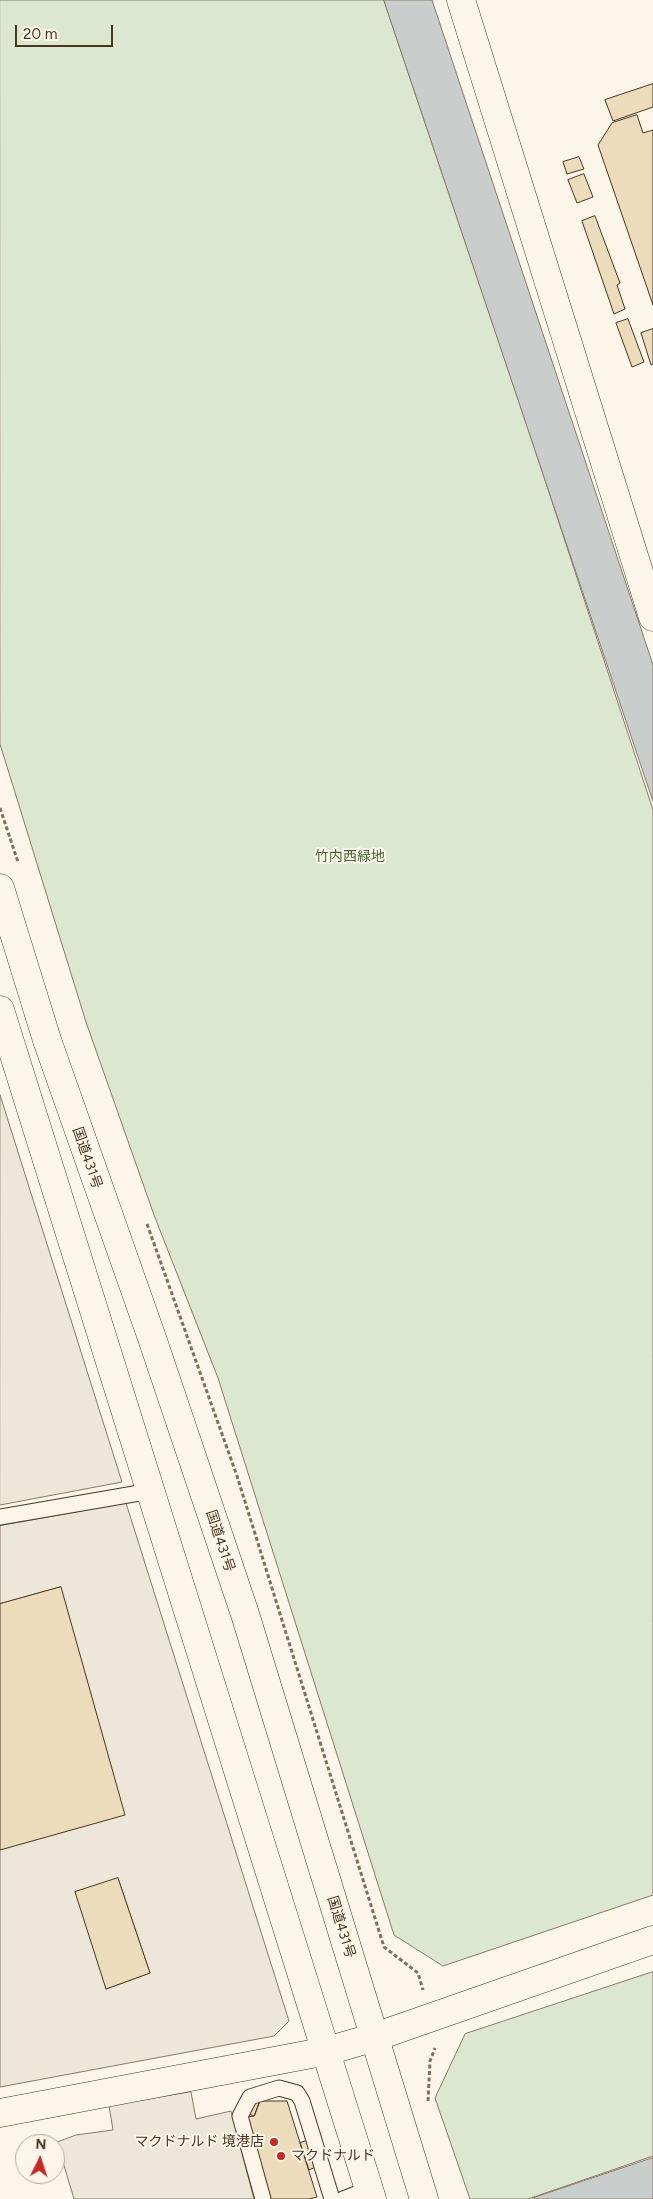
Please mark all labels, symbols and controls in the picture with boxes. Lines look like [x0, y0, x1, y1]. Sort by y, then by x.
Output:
scale bar [18, 15, 115, 47]
text: 20 m [23, 25, 57, 43]
park label: 竹内西緑地 [315, 849, 385, 865]
street label: 国道431号 [69, 1125, 105, 1191]
street label: 国道431号 [202, 1508, 238, 1574]
street label: 国道431号 [324, 1894, 358, 1960]
north arrow [15, 2134, 65, 2184]
place label: マクドナルド 境港店 [135, 2134, 264, 2150]
text: N [35, 2136, 47, 2153]
marker: マクドナルド 境港店 [268, 2136, 280, 2148]
place label: マクドナルド [291, 2148, 375, 2164]
marker: マクドナルド [275, 2150, 287, 2162]

